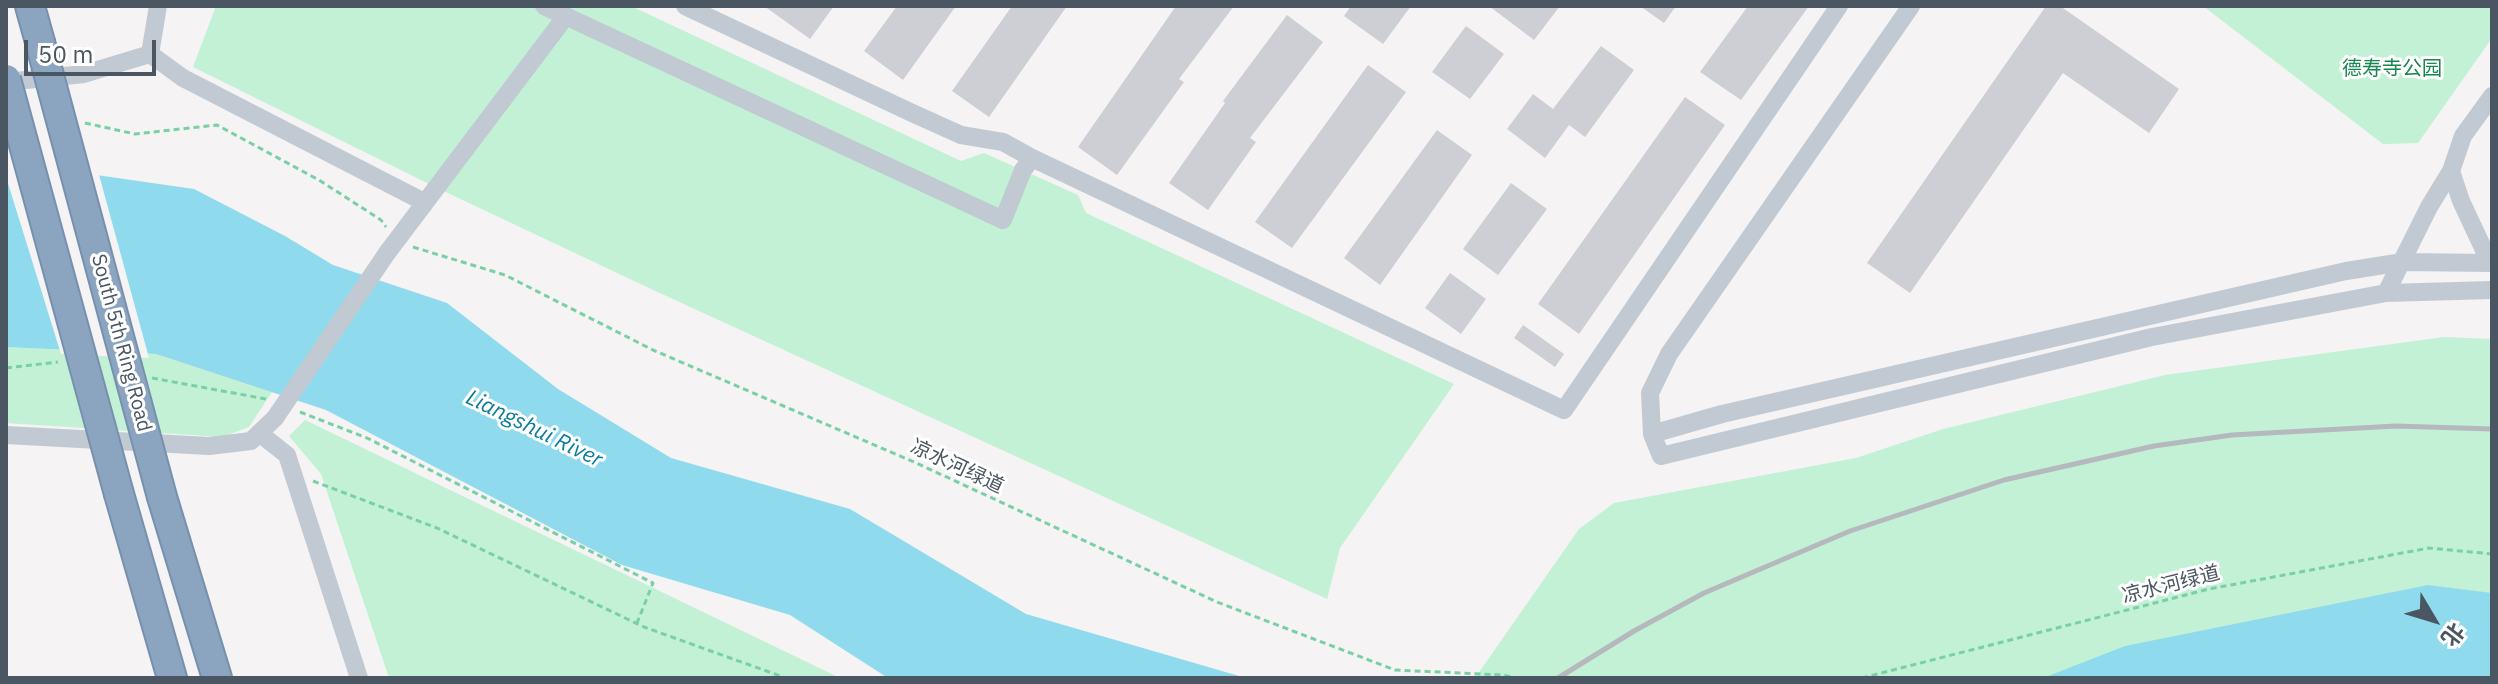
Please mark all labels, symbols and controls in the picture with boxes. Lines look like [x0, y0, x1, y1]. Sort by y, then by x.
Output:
scale bar [28, 24, 160, 74]
text: 50 m [38, 38, 93, 70]
park label: 德寿寺公园 [2342, 57, 2442, 81]
street label: South 5th Ring Road [86, 252, 156, 434]
water label: Liangshui River [461, 385, 607, 473]
street label: 凉水河绿道 [907, 435, 1007, 499]
street label: 凉水河绿道 [2120, 561, 2222, 609]
north arrow [2394, 580, 2474, 660]
text: 北 [2435, 617, 2472, 653]

